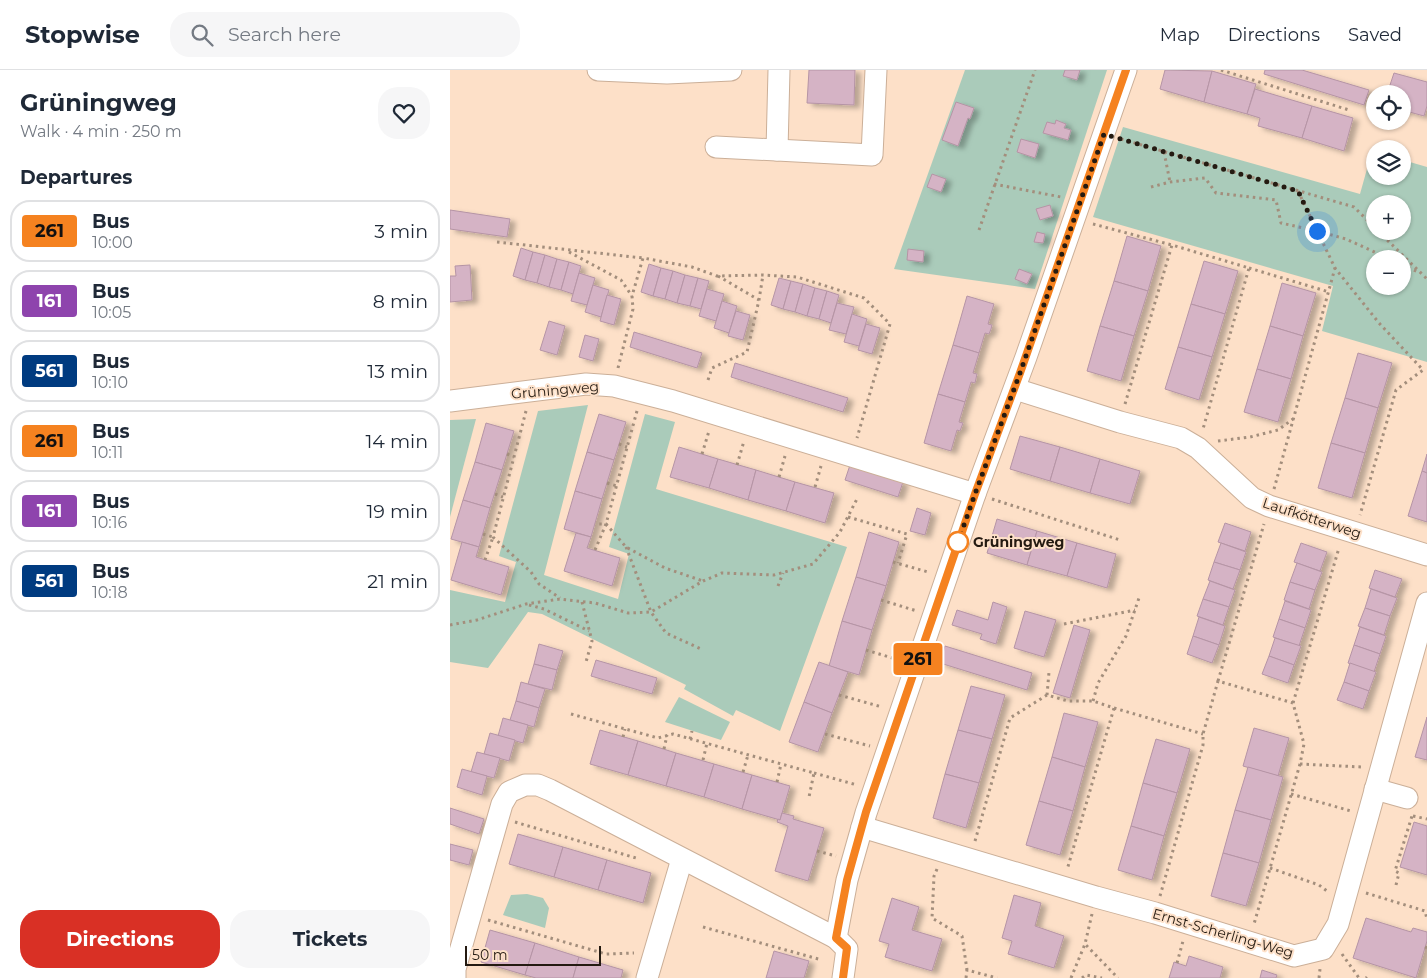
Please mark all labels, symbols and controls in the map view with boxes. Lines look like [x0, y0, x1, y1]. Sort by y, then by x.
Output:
search box [170, 12, 520, 57]
text: Stopwise [25, 20, 140, 49]
icon: search [188, 21, 216, 49]
text: Search here [228, 23, 341, 46]
text: Map [1160, 24, 1200, 46]
text: Directions [1228, 24, 1320, 46]
text: Saved [1348, 24, 1402, 46]
map controls [1366, 85, 1411, 295]
button: locate [1366, 85, 1411, 130]
button: heart [378, 87, 430, 139]
text: Grüningweg [20, 88, 177, 117]
text: Walk · 4 min · 250 m [20, 122, 182, 141]
button: layers [1366, 140, 1411, 185]
text: Departures [20, 166, 132, 189]
button: + [1366, 195, 1411, 240]
text: Bus [92, 210, 130, 233]
your location [1305, 219, 1330, 244]
text: 261 [35, 220, 64, 242]
text: 3 min [374, 220, 428, 243]
text: 10:00 [92, 233, 133, 252]
button: − [1366, 250, 1411, 295]
text: Bus [92, 280, 130, 303]
text: 161 [37, 290, 62, 312]
text: 8 min [373, 290, 428, 313]
text: 10:05 [92, 303, 131, 322]
text: Bus [92, 350, 130, 373]
text: 561 [35, 360, 64, 382]
text: 13 min [367, 360, 428, 383]
text: 10:10 [92, 373, 128, 392]
street label: Grüningweg [510, 377, 600, 403]
text: Bus [92, 420, 130, 443]
text: 261 [35, 430, 64, 452]
text: 14 min [365, 430, 428, 453]
text: 10:11 [92, 443, 123, 462]
text: Bus [92, 490, 130, 513]
street label: Laufkötterweg [1260, 494, 1364, 542]
text: 161 [37, 500, 62, 522]
text: 19 min [366, 500, 428, 523]
text: 10:16 [92, 513, 127, 532]
marker: Grüningweg [947, 531, 969, 553]
place label: Grüningweg [973, 533, 1064, 551]
text: Bus [92, 560, 130, 583]
text: 561 [35, 570, 64, 592]
text: 21 min [367, 570, 428, 593]
text: 10:18 [92, 583, 128, 602]
line badge: 261 [889, 643, 947, 675]
text: 261 [903, 648, 933, 670]
street label: Ernst-Scherling-Weg [1150, 904, 1296, 962]
button: Directions [20, 910, 220, 968]
button: Tickets [230, 910, 430, 968]
scale bar [465, 943, 601, 966]
text: 50 m [472, 946, 508, 964]

